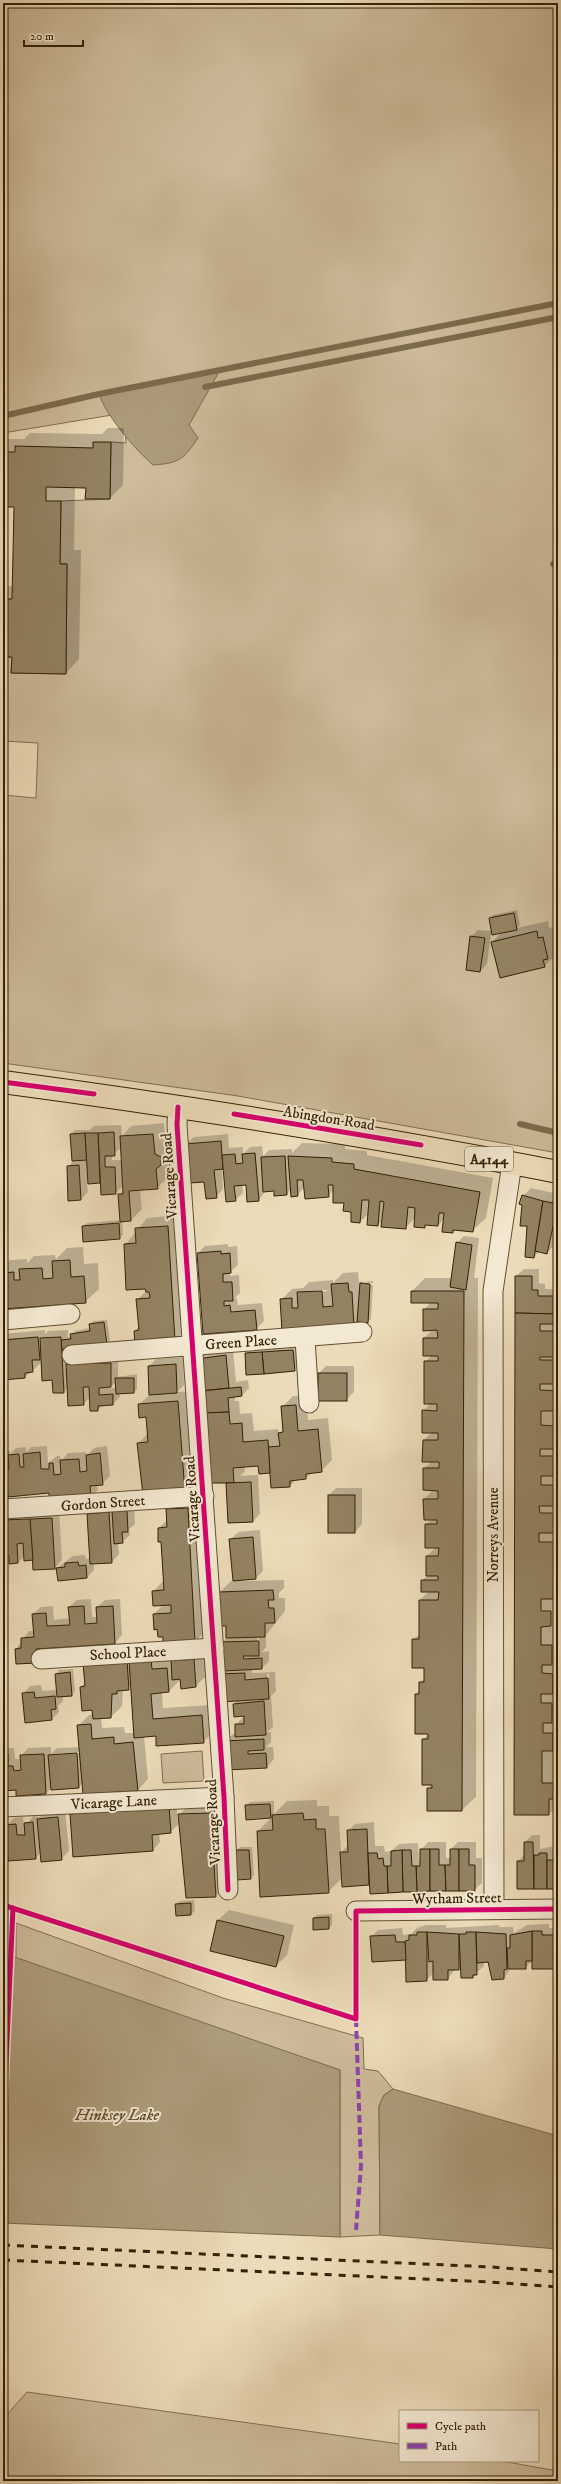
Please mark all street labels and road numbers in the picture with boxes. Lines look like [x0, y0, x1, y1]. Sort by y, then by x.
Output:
street label: Abingdon Road [282, 1102, 377, 1135]
street label: Vicarage Road [157, 1132, 182, 1220]
road number: A4144 [465, 1147, 513, 1171]
street label: Green Place [205, 1331, 277, 1354]
street label: Vicarage Road [180, 1455, 205, 1543]
street label: Norreys Avenue [484, 1487, 503, 1583]
street label: Gordon Street [60, 1491, 146, 1516]
street label: School Place [89, 1642, 167, 1665]
street label: Vicarage Road [202, 1778, 225, 1866]
street label: Vicarage Lane [70, 1791, 157, 1814]
street label: Wytham Street [411, 1888, 502, 1909]

